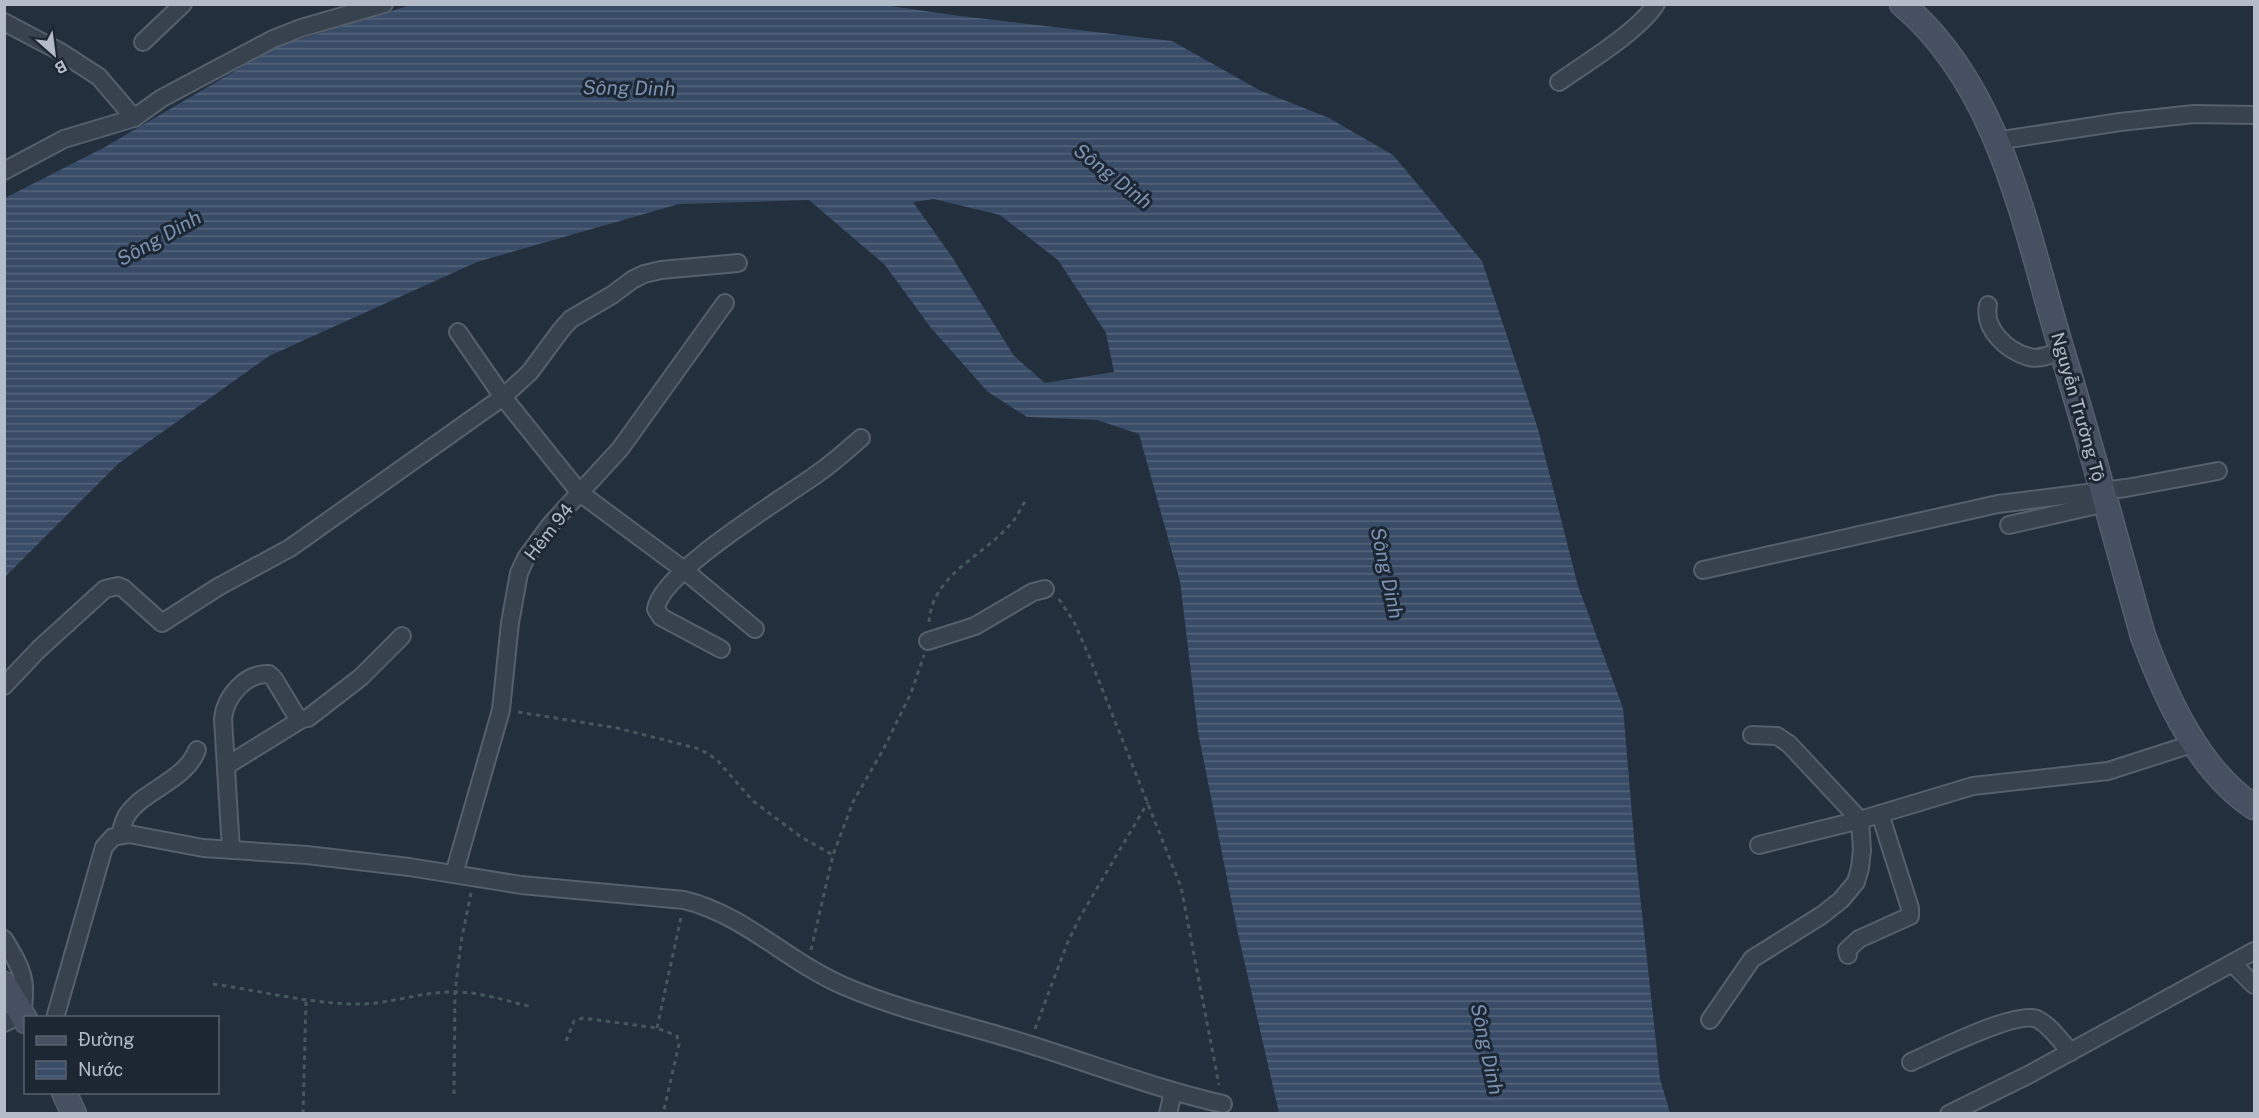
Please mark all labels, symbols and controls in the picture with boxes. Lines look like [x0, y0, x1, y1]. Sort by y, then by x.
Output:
north arrow [24, 24, 84, 84]
text: B [51, 56, 70, 78]
water label: Sông Dinh [582, 75, 676, 101]
water label: Sông Dinh [1069, 138, 1157, 214]
water label: Sông Dinh [113, 205, 205, 271]
street label: Nguyễn Trường Tộ [2047, 330, 2110, 484]
street label: Hẻm 94 [520, 499, 577, 564]
water label: Sông Dinh [1366, 525, 1408, 621]
water label: Sông Dinh [1466, 1001, 1508, 1097]
legend [24, 1016, 219, 1094]
text: Đường [78, 1029, 135, 1050]
text: Nước [78, 1059, 123, 1080]

